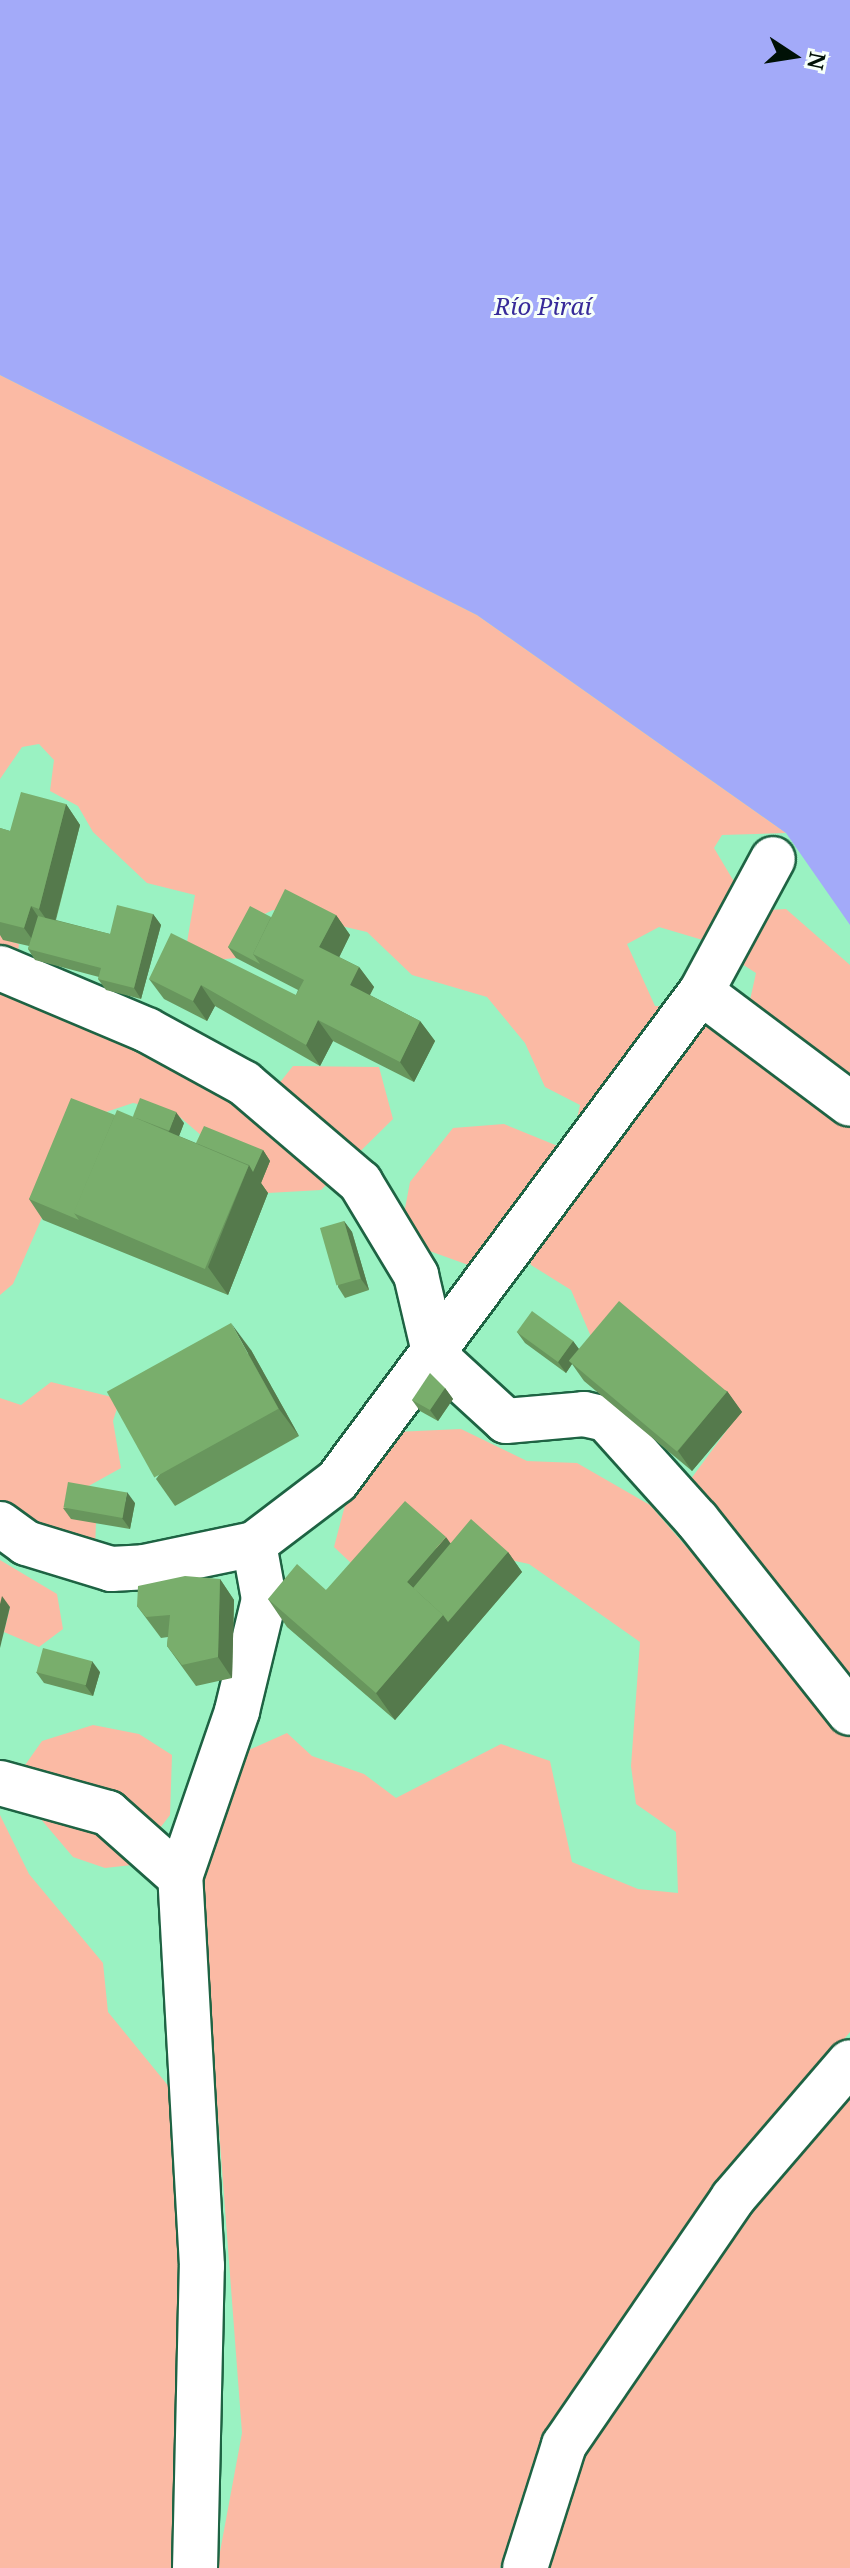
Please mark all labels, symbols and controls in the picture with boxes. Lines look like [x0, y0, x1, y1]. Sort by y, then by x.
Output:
north arrow [754, 16, 834, 96]
text: N [801, 49, 834, 73]
water label: Río Piraí [494, 292, 592, 320]

